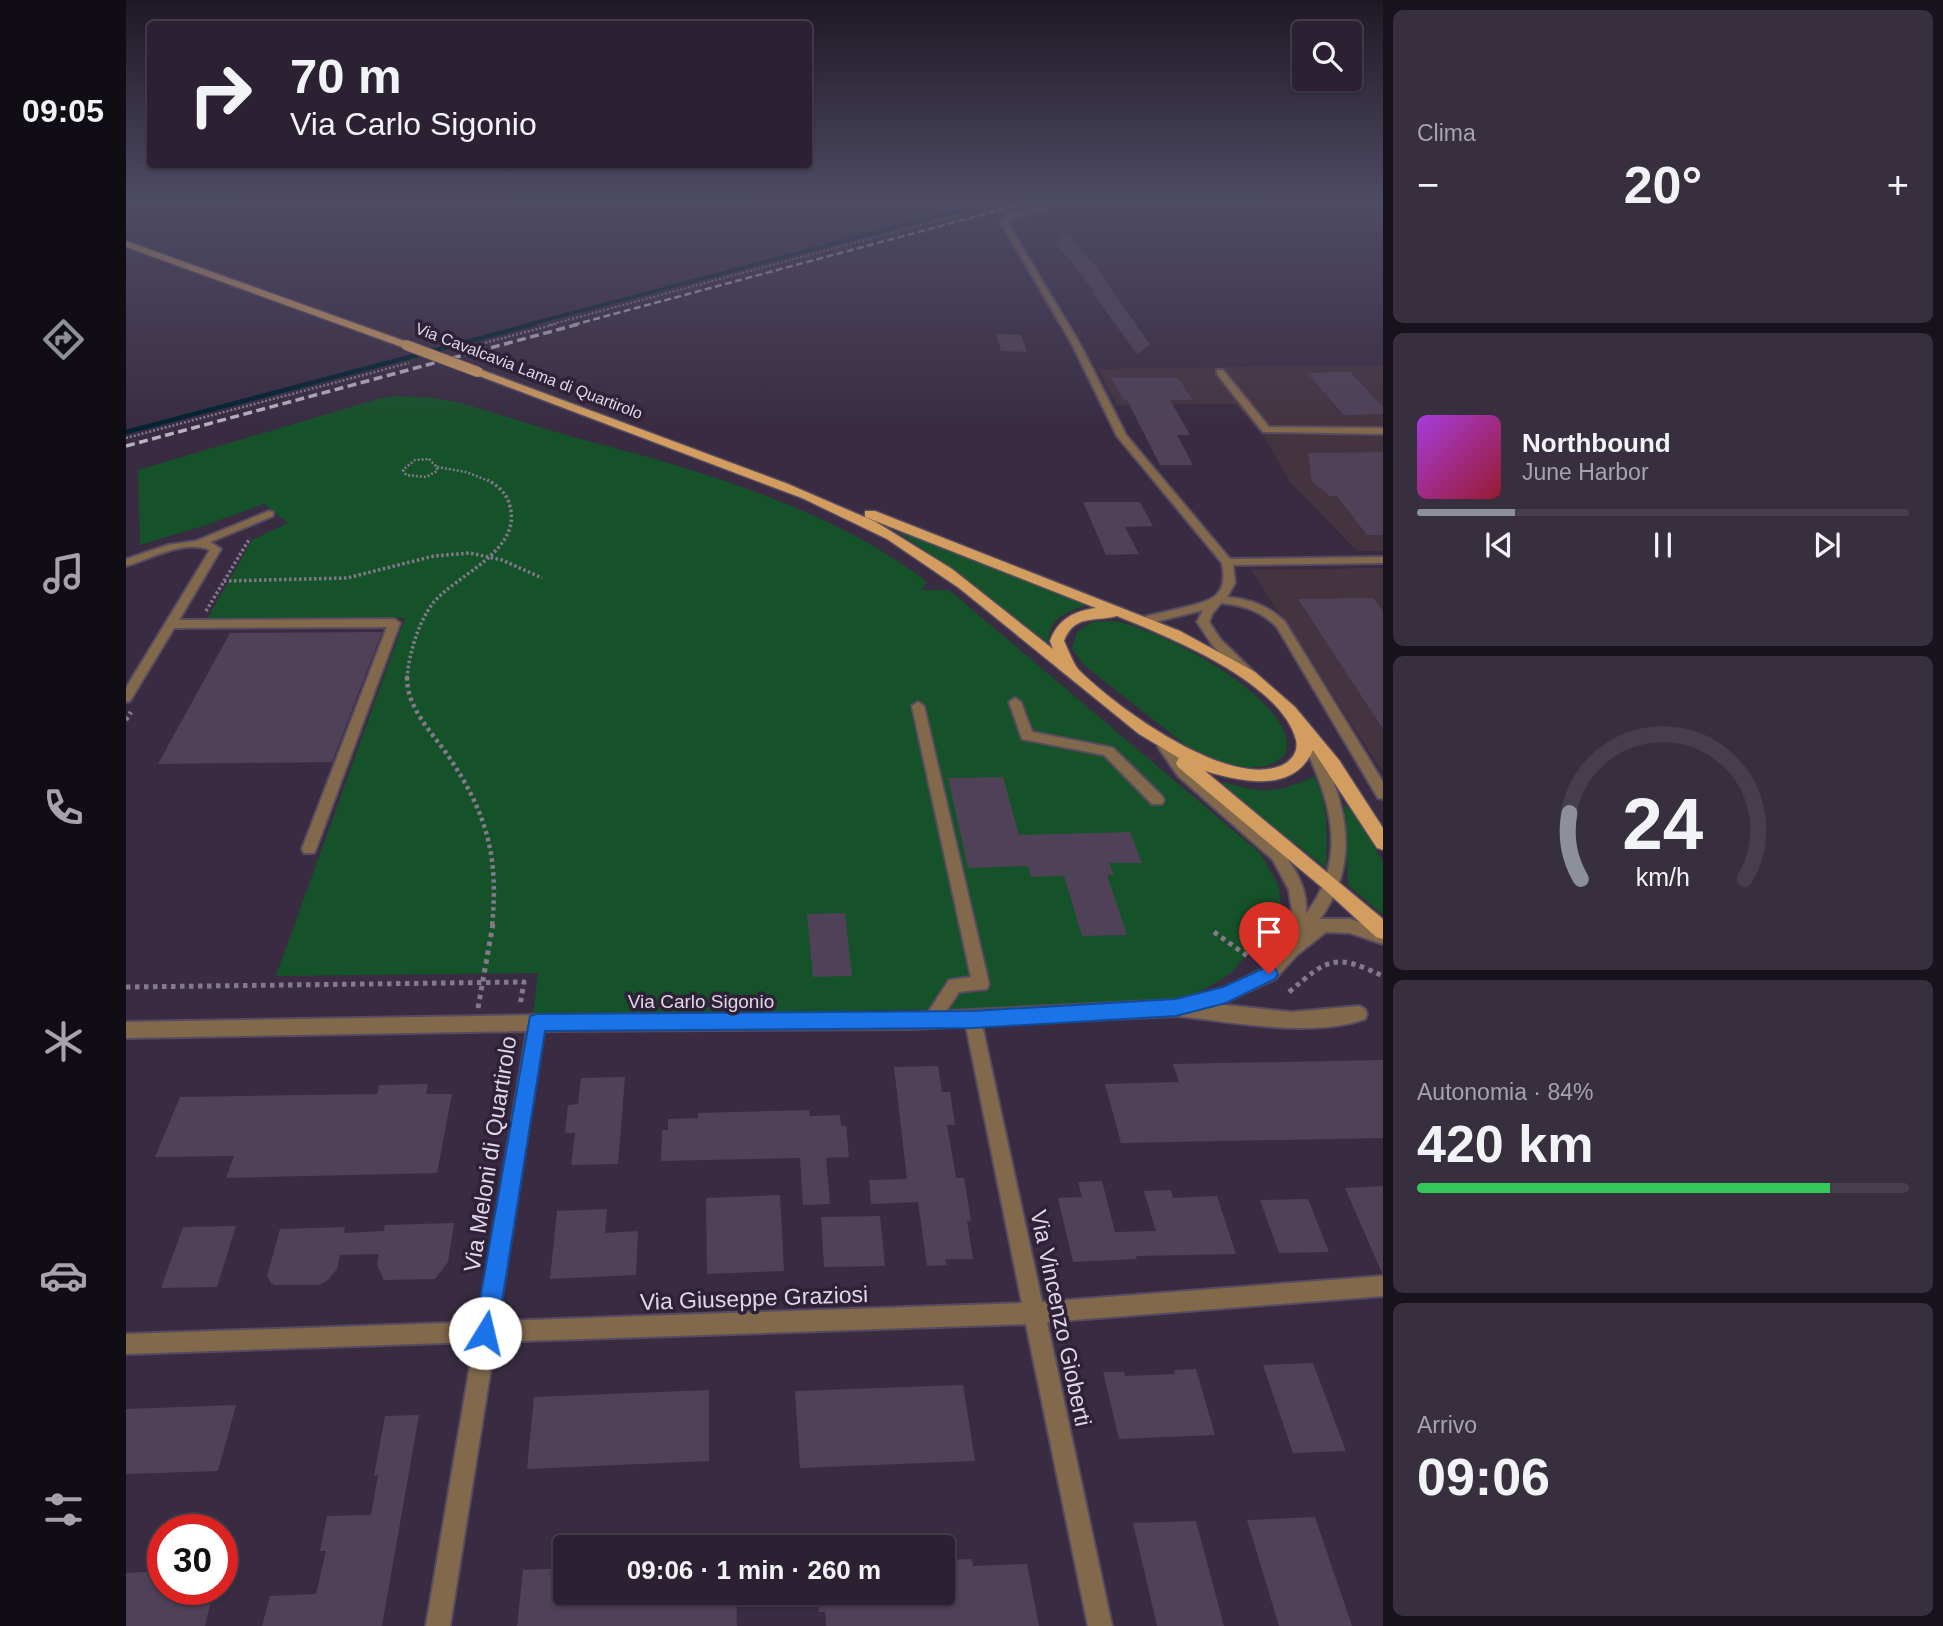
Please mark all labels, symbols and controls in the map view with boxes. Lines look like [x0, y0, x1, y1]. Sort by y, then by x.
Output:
map controls [1292, 21, 1362, 91]
button: search [1292, 21, 1362, 91]
icon: right [175, 49, 266, 140]
text: 70 m [290, 49, 402, 103]
text: 09:05 [22, 93, 104, 129]
text: Via Carlo Sigonio [290, 106, 537, 142]
text: Clima [1417, 120, 1476, 146]
text: 20° [1624, 156, 1702, 214]
text: − [1417, 164, 1439, 206]
text: + [1887, 164, 1909, 206]
icon: directions [39, 315, 88, 364]
street label: Via Cavalcavia Lama di Quartirolo [413, 320, 645, 422]
text: Northbound [1522, 428, 1671, 458]
text: June Harbor [1522, 459, 1649, 485]
icon: previous [1480, 526, 1518, 564]
icon: pause [1644, 526, 1682, 564]
icon: next [1808, 526, 1846, 564]
icon: music [39, 549, 88, 598]
icon: phone [39, 783, 88, 832]
text: 24 [1623, 783, 1704, 864]
text: km/h [1636, 863, 1690, 891]
pin [1239, 902, 1299, 974]
icon: arrive [1250, 913, 1288, 951]
street label: Via Carlo Sigonio [628, 991, 774, 1012]
icon: climate [39, 1017, 88, 1066]
street label: Via Meloni di Quartirolo [458, 1034, 522, 1274]
text: Autonomia · 84% [1417, 1079, 1593, 1105]
text: 420 km [1417, 1115, 1593, 1173]
street label: Via Vincenzo Gioberti [1025, 1208, 1097, 1428]
icon: car [39, 1251, 88, 1300]
street label: Via Giuseppe Graziosi [639, 1281, 869, 1315]
position arrow [448, 1296, 522, 1370]
text: Arrivo [1417, 1412, 1477, 1438]
text: 09:06 [1417, 1448, 1550, 1506]
icon: filters [39, 1485, 88, 1534]
speed limit sign: 30 [147, 1514, 238, 1605]
text: 09:06 · 1 min · 260 m [627, 1555, 881, 1585]

